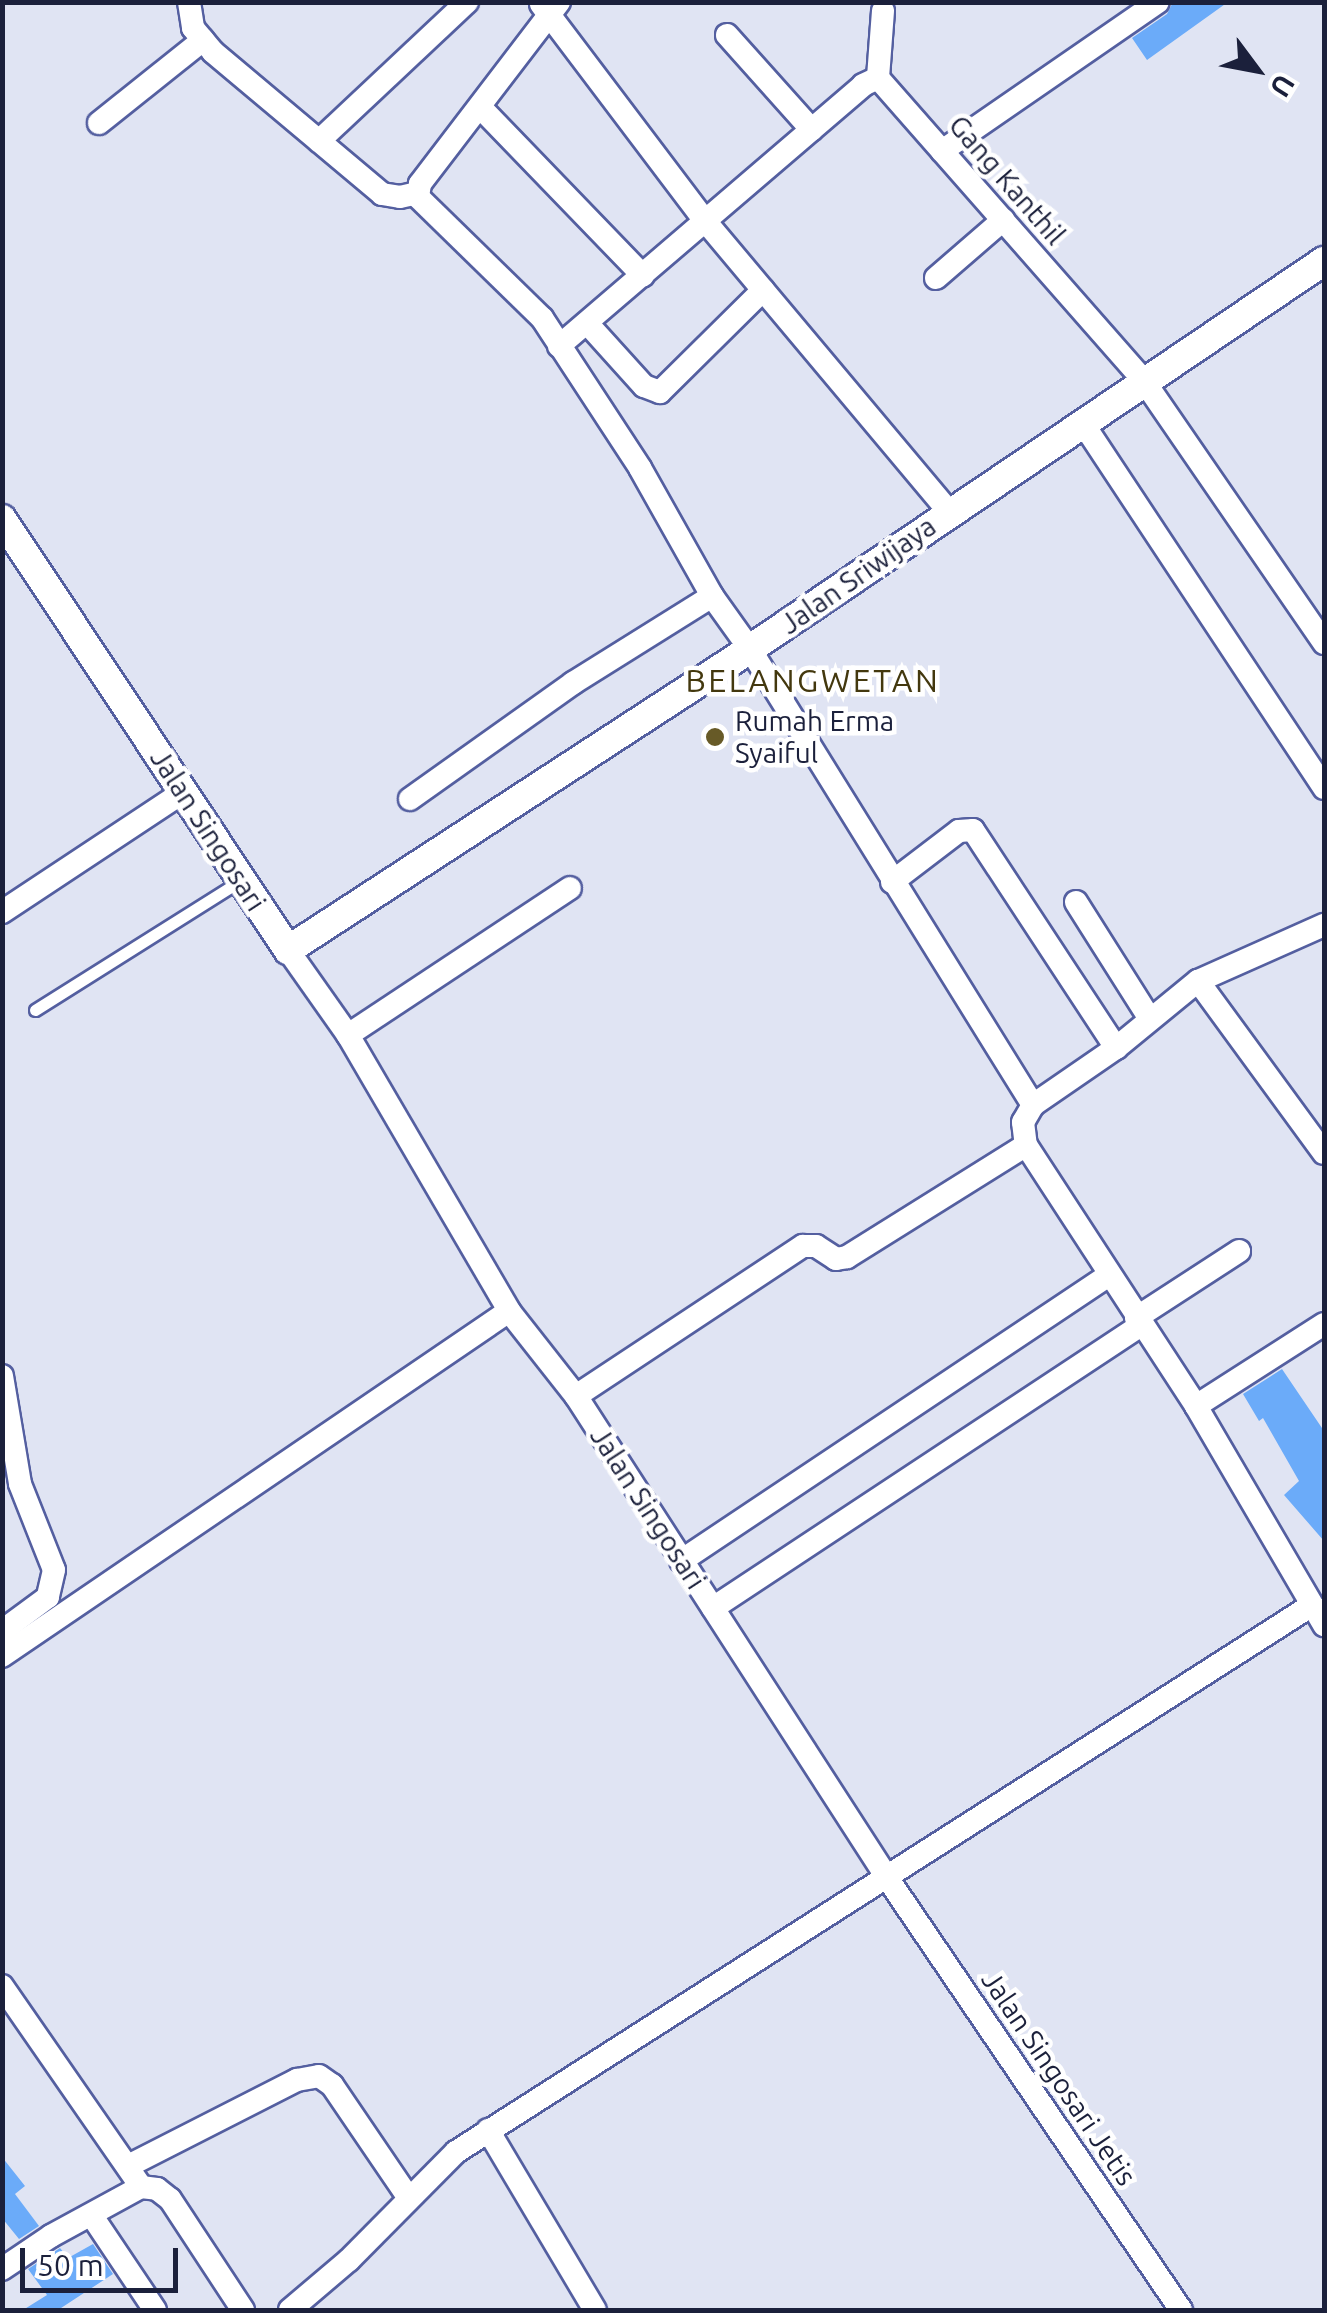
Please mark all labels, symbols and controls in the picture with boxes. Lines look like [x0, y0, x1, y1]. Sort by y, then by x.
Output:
north arrow [1207, 20, 1307, 120]
text: U [1265, 70, 1301, 103]
street label: Gang Kanthil [942, 109, 1072, 251]
street label: Jalan Sriwijaya [774, 509, 942, 641]
district label: BELANGWETAN [686, 661, 940, 699]
place label: Rumah Erma Syaiful [735, 704, 894, 770]
marker: Rumah Erma Syaiful [704, 726, 726, 748]
street label: Jalan Singosari [143, 743, 273, 917]
street label: Jalan Singosari [583, 1421, 713, 1595]
street label: Jalan Singosari Jetis [975, 1964, 1143, 2192]
scale bar [25, 2228, 182, 2290]
text: 50 m [37, 2248, 104, 2282]

